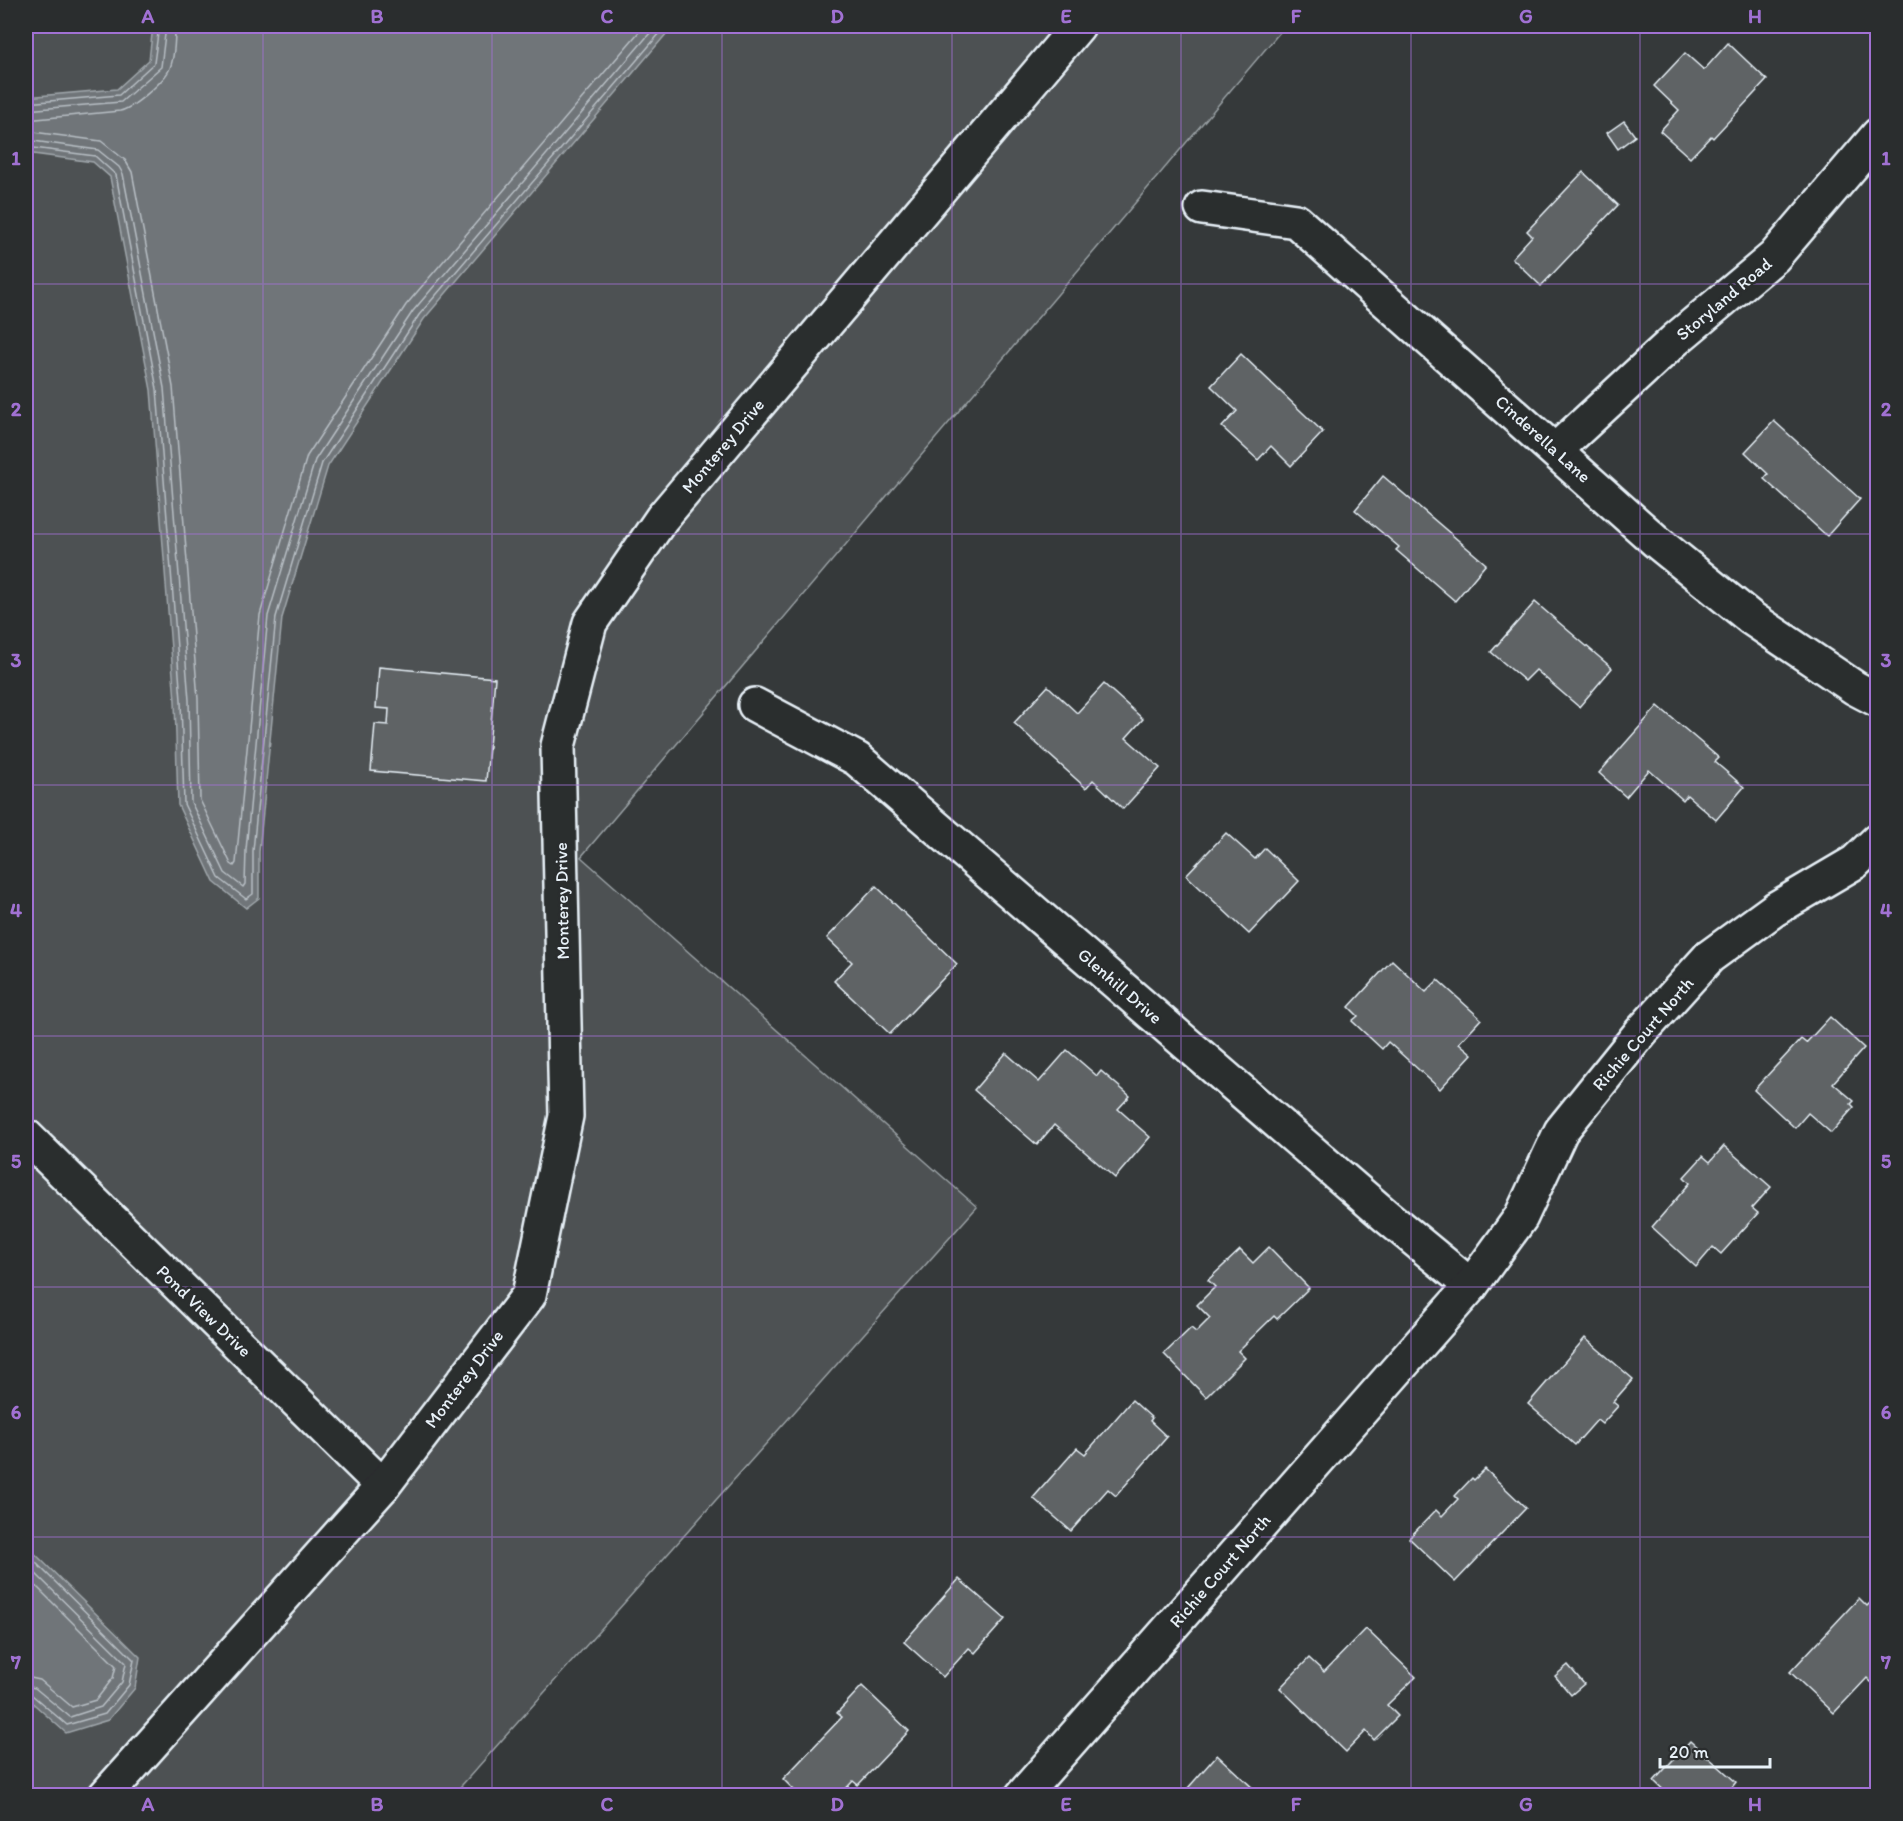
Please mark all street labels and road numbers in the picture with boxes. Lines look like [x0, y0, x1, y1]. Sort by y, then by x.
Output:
street label: Storyland Road [1672, 253, 1776, 345]
street label: Cinderella Lane [1491, 390, 1595, 488]
street label: Monterey Drive [677, 394, 769, 498]
street label: Monterey Drive [550, 842, 574, 960]
street label: Glenhill Drive [1073, 943, 1167, 1029]
street label: Richie Court North [1588, 973, 1698, 1095]
street label: Pond View Drive [152, 1260, 256, 1362]
street label: Monterey Drive [420, 1326, 508, 1432]
street label: Richie Court North [1165, 1510, 1275, 1632]

